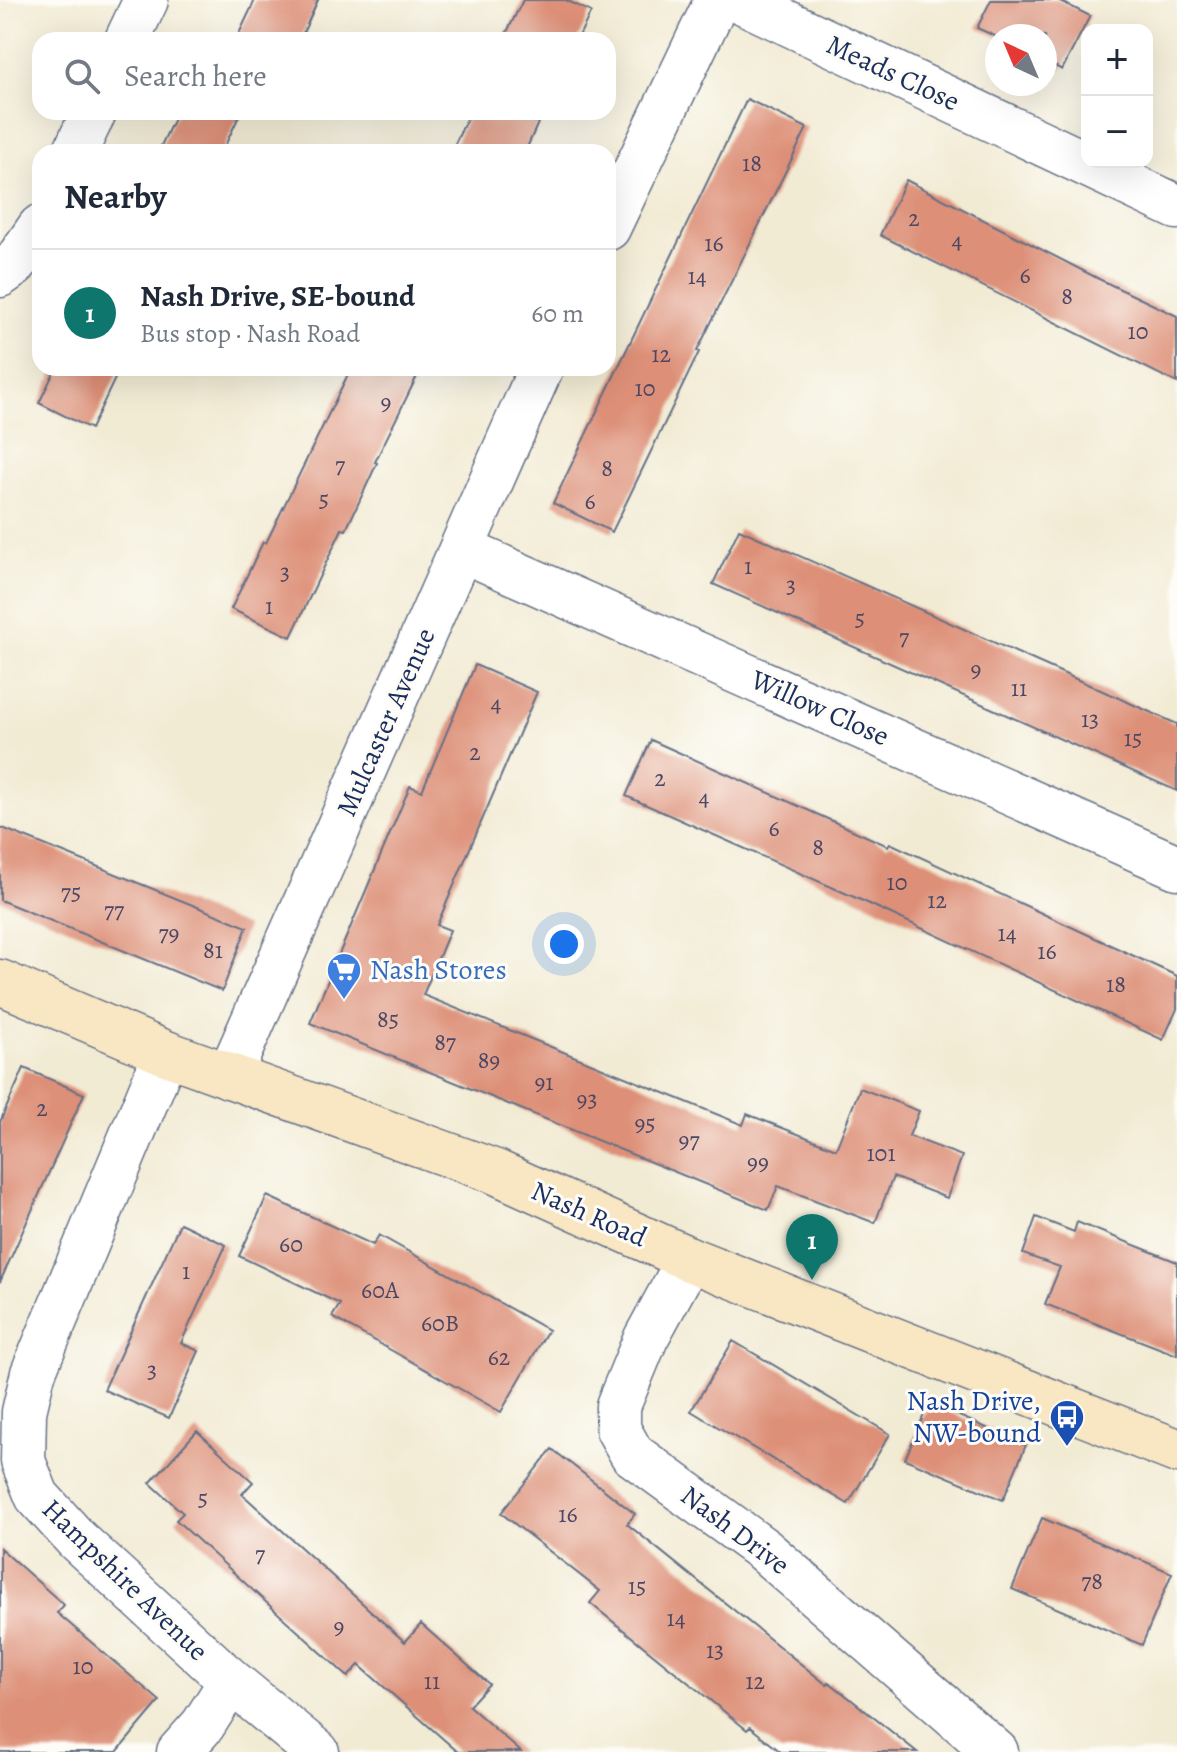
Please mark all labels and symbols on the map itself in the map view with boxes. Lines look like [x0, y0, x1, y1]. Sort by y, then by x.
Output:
north arrow [985, 24, 1057, 96]
street label: Meads Close [820, 26, 966, 120]
house number: 18 [742, 147, 762, 179]
house number: 2 [908, 202, 920, 234]
house number: 4 [952, 224, 963, 256]
house number: 16 [704, 227, 724, 259]
house number: 6 [1019, 259, 1031, 291]
house number: 14 [687, 260, 707, 292]
house number: 8 [1061, 280, 1073, 312]
house number: 10 [1128, 315, 1149, 347]
house number: 12 [651, 338, 671, 370]
house number: 10 [635, 372, 656, 404]
house number: 9 [381, 386, 391, 418]
house number: 7 [335, 449, 346, 481]
house number: 8 [601, 452, 613, 484]
house number: 5 [319, 483, 329, 515]
house number: 6 [584, 485, 596, 517]
house number: 1 [744, 550, 752, 582]
house number: 3 [280, 556, 290, 588]
house number: 3 [786, 569, 796, 601]
house number: 1 [265, 590, 273, 622]
house number: 5 [855, 602, 865, 634]
house number: 7 [899, 621, 910, 653]
street label: Mulcaster Avenue [327, 622, 445, 822]
house number: 9 [971, 653, 981, 685]
street label: Willow Close [744, 660, 895, 755]
house number: 11 [1011, 672, 1027, 704]
house number: 4 [491, 687, 502, 719]
house number: 13 [1081, 703, 1099, 735]
house number: 15 [1124, 722, 1142, 754]
house number: 2 [469, 736, 481, 768]
house number: 2 [654, 762, 666, 794]
house number: 4 [699, 781, 710, 813]
house number: 6 [768, 812, 780, 844]
house number: 8 [812, 831, 824, 863]
house number: 10 [887, 866, 908, 898]
house number: 75 [61, 876, 81, 908]
house number: 12 [927, 884, 947, 916]
house number: 77 [104, 894, 125, 926]
house number: 79 [159, 917, 180, 949]
house number: 14 [997, 917, 1017, 949]
your location [544, 924, 584, 964]
house number: 81 [203, 934, 223, 966]
house number: 16 [1037, 935, 1057, 967]
supermarket icon: Nash Stores [325, 951, 363, 1001]
place label: Nash Stores [370, 951, 507, 989]
house number: 18 [1106, 968, 1126, 1000]
house number: 85 [377, 1003, 399, 1035]
house number: 87 [434, 1026, 457, 1058]
house number: 89 [478, 1044, 500, 1076]
house number: 91 [534, 1066, 554, 1098]
house number: 93 [577, 1083, 597, 1115]
house number: 2 [36, 1092, 48, 1124]
house number: 95 [634, 1107, 656, 1139]
house number: 97 [679, 1124, 700, 1156]
house number: 101 [866, 1137, 896, 1169]
house number: 99 [747, 1146, 769, 1178]
street label: Nash Road [525, 1172, 654, 1257]
pin: 1 [786, 1214, 838, 1280]
house number: 60 [279, 1228, 303, 1260]
house number: 1 [182, 1255, 190, 1287]
house number: 60A [361, 1274, 400, 1306]
house number: 60B [421, 1307, 459, 1339]
house number: 62 [488, 1341, 510, 1373]
house number: 3 [147, 1354, 157, 1386]
place label: Nash Drive, NW-bound [906, 1382, 1042, 1452]
bus stop icon: Nash Drive, NW-bound [1048, 1398, 1086, 1448]
street label: Nash Drive [673, 1477, 797, 1583]
house number: 5 [198, 1482, 208, 1514]
street label: Hampshire Avenue [34, 1491, 216, 1669]
house number: 16 [558, 1498, 578, 1530]
house number: 7 [255, 1538, 266, 1570]
house number: 78 [1081, 1565, 1103, 1597]
house number: 15 [628, 1570, 646, 1602]
house number: 14 [666, 1602, 686, 1634]
house number: 9 [334, 1610, 344, 1642]
house number: 13 [706, 1634, 724, 1666]
house number: 10 [73, 1650, 94, 1682]
house number: 11 [424, 1665, 440, 1697]
house number: 12 [745, 1665, 765, 1697]

